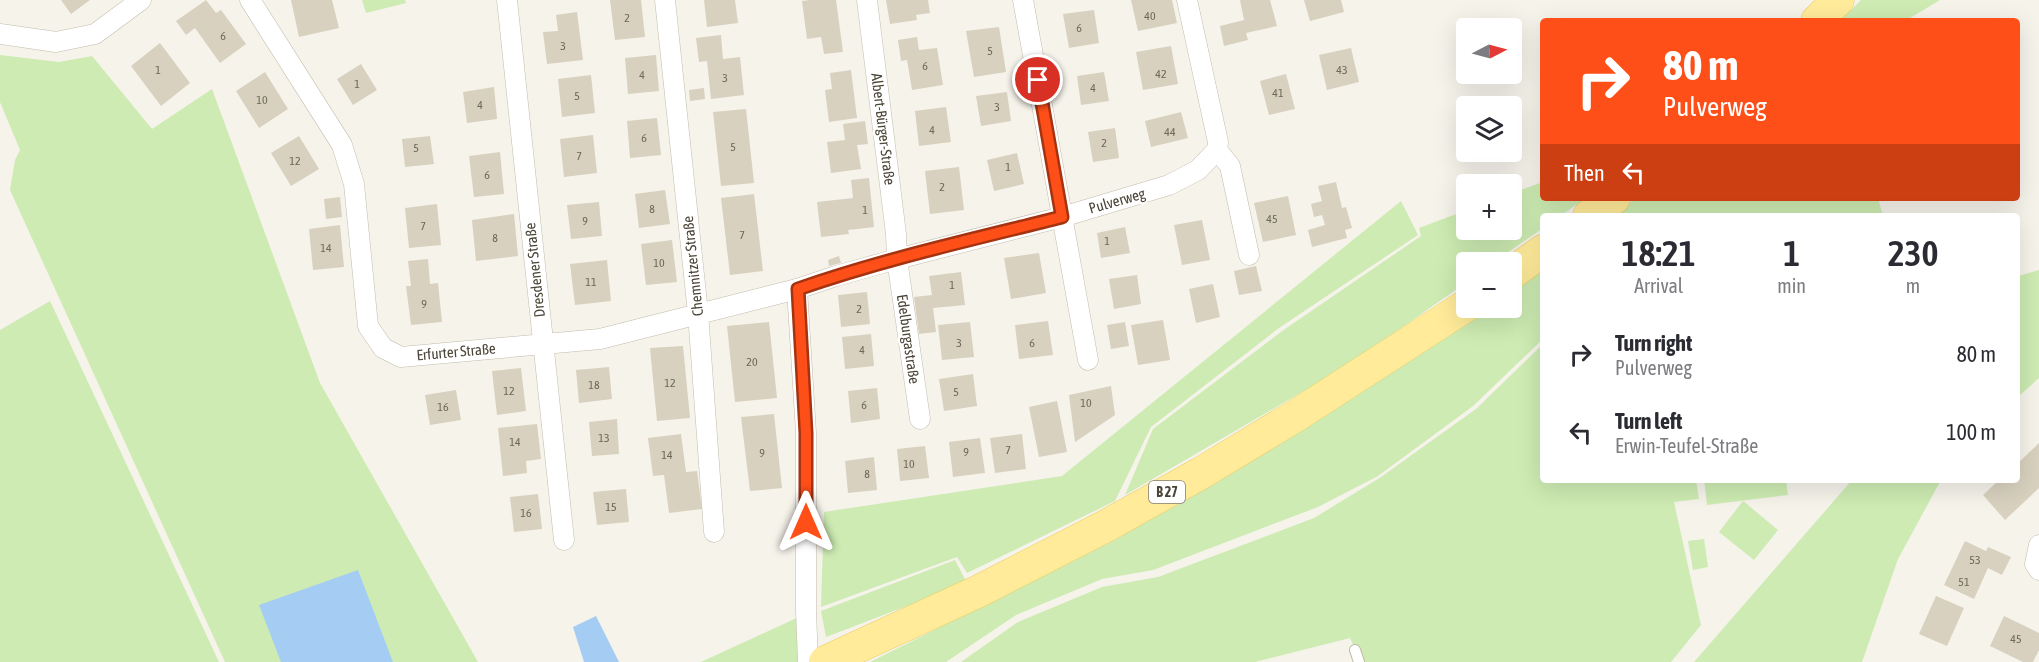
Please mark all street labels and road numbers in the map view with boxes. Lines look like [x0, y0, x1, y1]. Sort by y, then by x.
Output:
street label: Albert-Bürger-Straße [868, 72, 899, 186]
street label: Pulverweg [1087, 184, 1147, 217]
street label: Chemnitzer Straße [679, 215, 706, 317]
street label: Dresdener Straße [521, 222, 548, 318]
street label: Edelburgastraße [894, 293, 923, 385]
street label: Erfurter Straße [416, 340, 496, 363]
road number: B 27 [1149, 481, 1185, 503]

